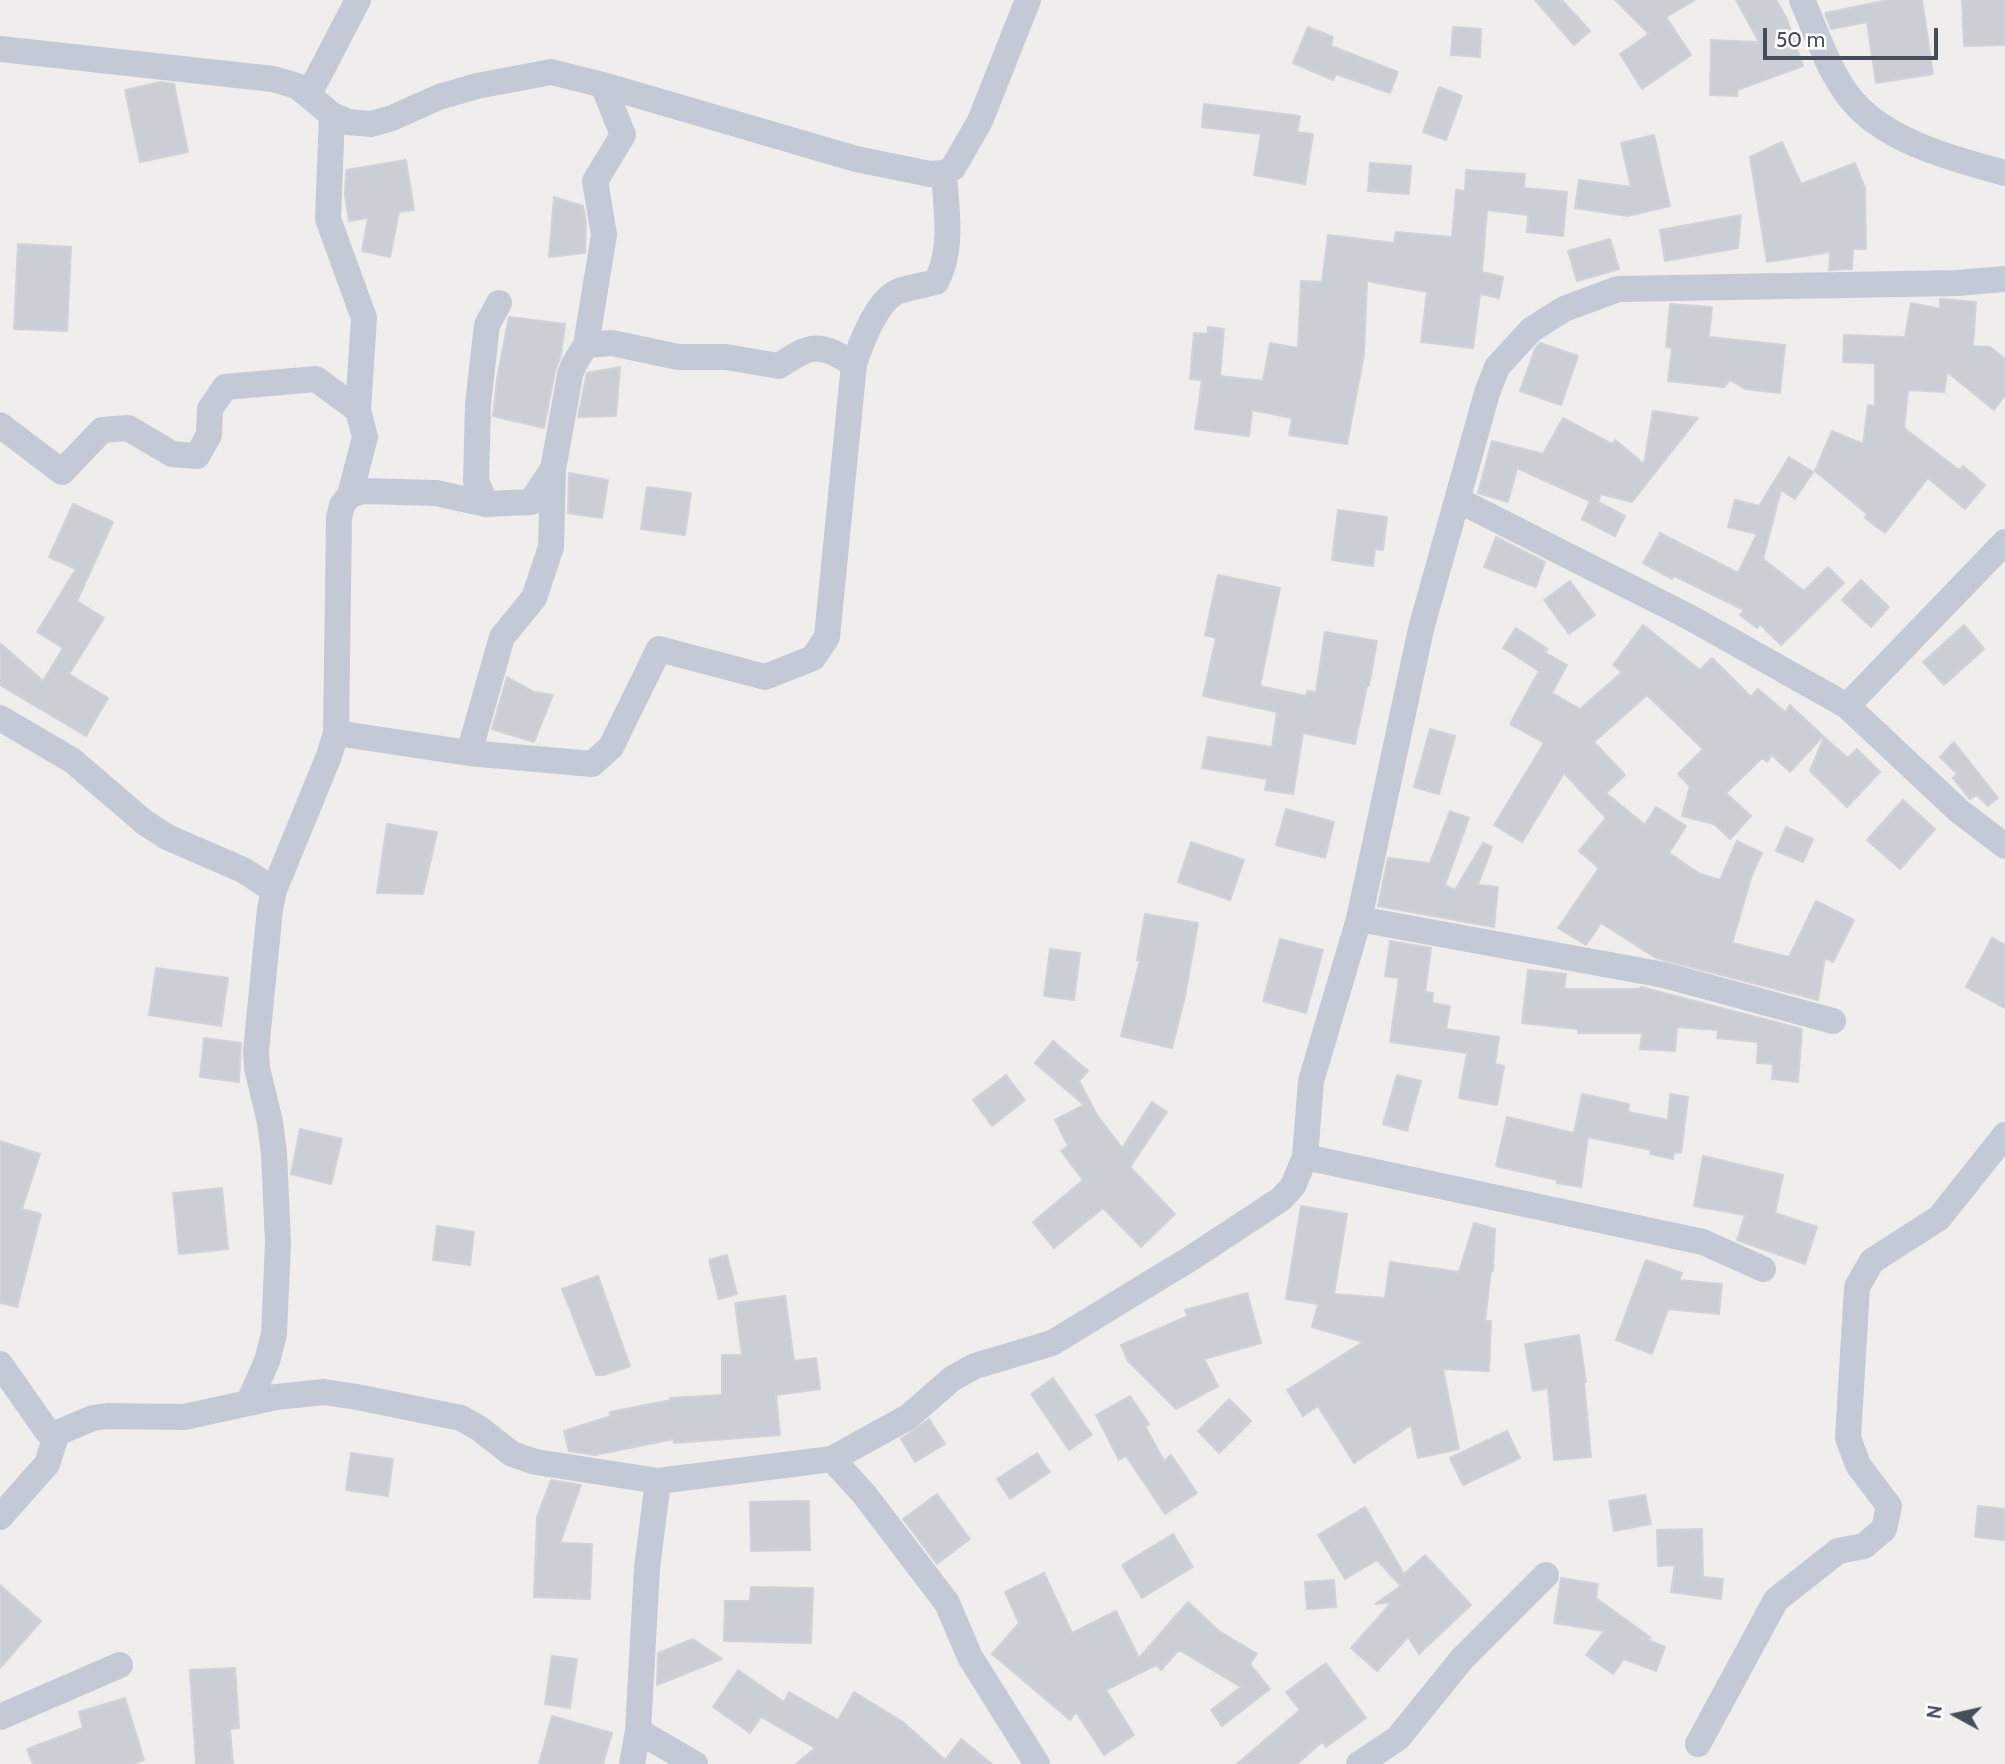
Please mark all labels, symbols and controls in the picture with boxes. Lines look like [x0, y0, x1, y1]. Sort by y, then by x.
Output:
scale bar [1767, 14, 1942, 58]
text: 50 m [1776, 27, 1825, 52]
north arrow [1921, 1680, 1991, 1750]
text: N [1922, 1704, 1947, 1720]

